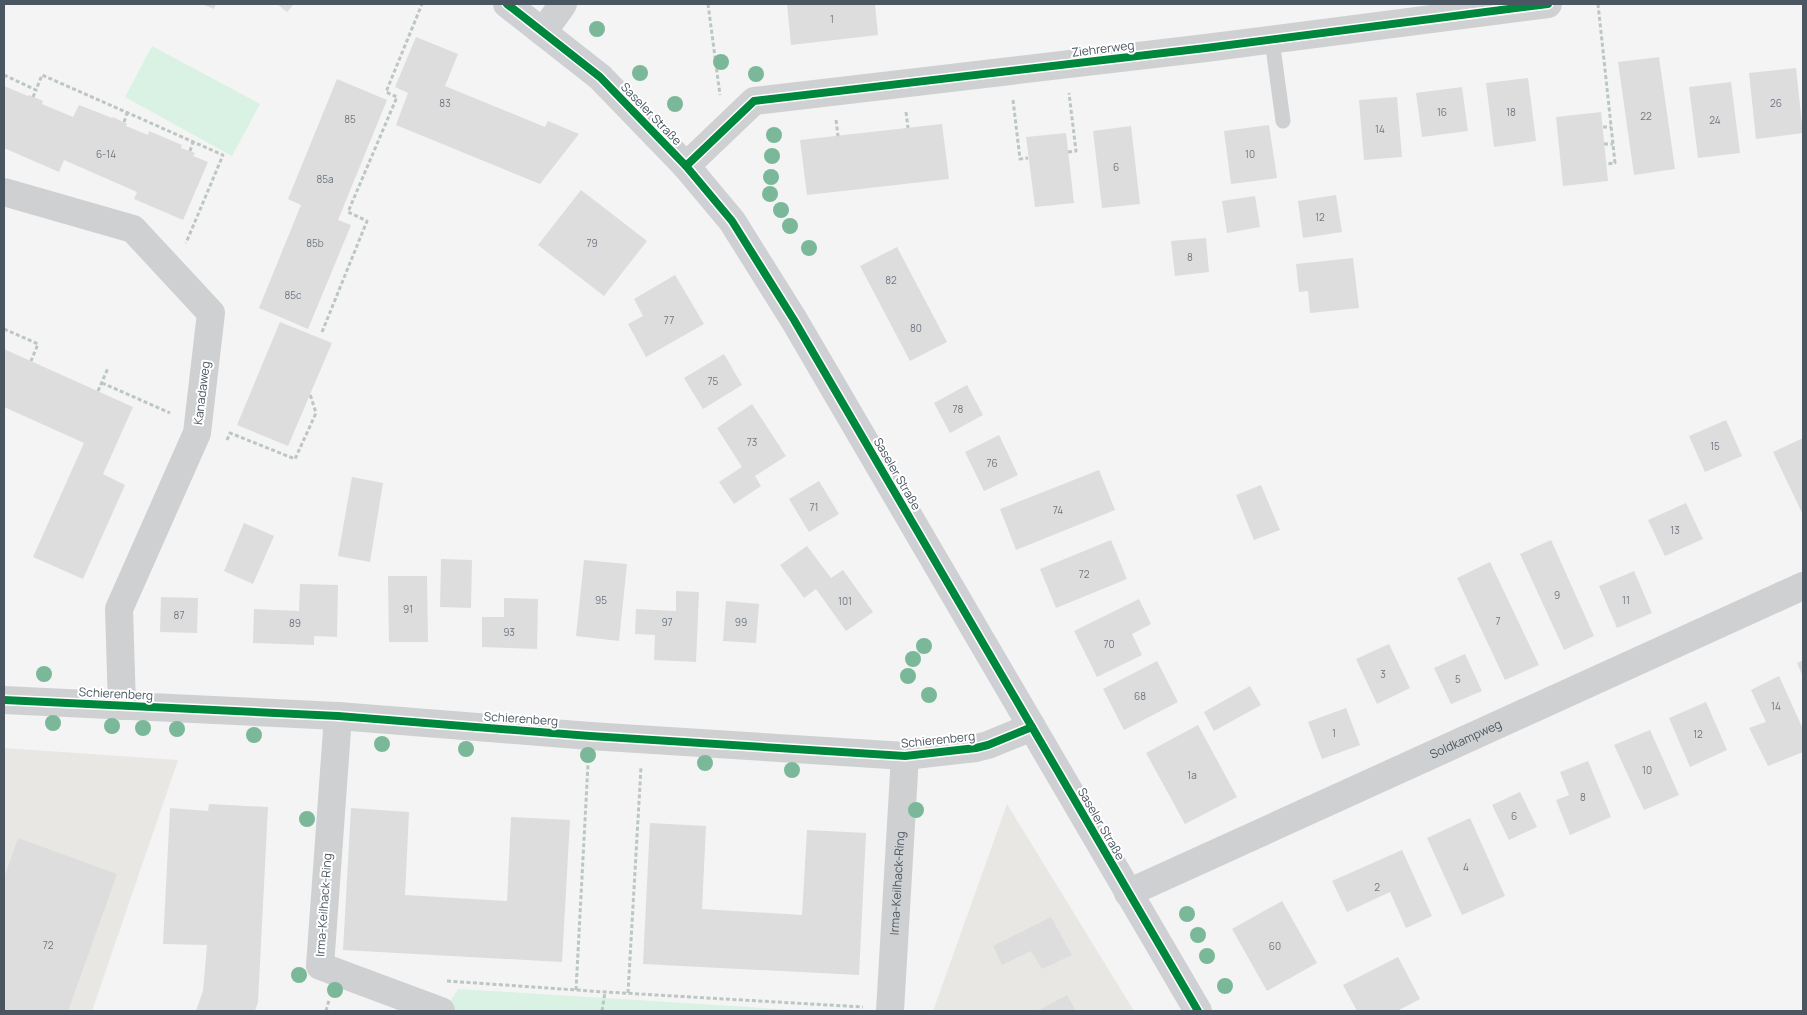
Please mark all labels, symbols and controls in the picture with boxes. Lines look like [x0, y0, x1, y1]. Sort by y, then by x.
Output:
house number: 1 [830, 12, 834, 26]
street label: Ziehrerweg [1071, 36, 1135, 61]
street label: Saseler Straße [617, 79, 686, 149]
house number: 83 [439, 96, 451, 110]
house number: 26 [1770, 96, 1782, 110]
house number: 16 [1437, 105, 1447, 119]
house number: 18 [1506, 105, 1516, 119]
house number: 22 [1640, 109, 1652, 123]
house number: 85 [344, 112, 356, 126]
house number: 24 [1709, 113, 1721, 127]
house number: 14 [1375, 122, 1385, 136]
house number: 6-14 [96, 147, 116, 161]
house number: 10 [1245, 147, 1255, 161]
house number: 6 [1113, 160, 1119, 174]
house number: 85a [316, 172, 334, 186]
house number: 12 [1315, 210, 1325, 224]
house number: 85b [306, 236, 324, 250]
house number: 79 [586, 236, 598, 250]
house number: 8 [1187, 250, 1193, 264]
house number: 82 [885, 273, 897, 287]
house number: 85c [284, 288, 302, 302]
house number: 77 [664, 313, 674, 327]
house number: 80 [910, 321, 922, 335]
street label: Kanadaweg [189, 360, 214, 426]
house number: 75 [708, 374, 719, 388]
house number: 78 [953, 402, 964, 416]
street label: Saseler Straße [870, 434, 925, 513]
house number: 73 [747, 435, 757, 449]
house number: 15 [1710, 439, 1720, 453]
house number: 76 [986, 456, 998, 470]
house number: 71 [810, 500, 818, 514]
house number: 74 [1053, 503, 1063, 517]
house number: 13 [1670, 523, 1680, 537]
house number: 72 [1079, 567, 1090, 581]
house number: 9 [1554, 588, 1560, 602]
house number: 95 [595, 593, 607, 607]
house number: 11 [1622, 593, 1630, 607]
house number: 101 [838, 594, 852, 608]
house number: 91 [403, 602, 413, 616]
house number: 87 [174, 608, 184, 622]
house number: 7 [1495, 614, 1501, 628]
house number: 97 [661, 615, 673, 629]
house number: 99 [735, 615, 747, 629]
house number: 89 [289, 616, 301, 630]
house number: 93 [503, 625, 515, 639]
house number: 70 [1103, 637, 1115, 651]
house number: 3 [1380, 667, 1386, 681]
house number: 5 [1455, 672, 1461, 686]
street label: Schierenberg [78, 683, 154, 704]
house number: 68 [1134, 689, 1146, 703]
house number: 14 [1771, 699, 1781, 713]
street label: Schierenberg [483, 707, 559, 730]
street label: Soldkampweg [1427, 715, 1504, 763]
house number: 1 [1332, 726, 1336, 740]
street label: Schierenberg [900, 727, 976, 752]
house number: 12 [1693, 727, 1703, 741]
house number: 10 [1642, 763, 1652, 777]
house number: 1a [1187, 768, 1197, 782]
street label: Saseler Straße [1074, 784, 1129, 863]
house number: 8 [1580, 790, 1586, 804]
house number: 6 [1511, 809, 1517, 823]
street label: Irma-Keilhack-Ring [885, 831, 909, 936]
street label: Irma-Keilhack-Ring [311, 853, 336, 957]
house number: 4 [1463, 860, 1469, 874]
house number: 2 [1374, 880, 1380, 894]
house number: 72 [43, 938, 54, 952]
house number: 60 [1269, 939, 1281, 953]

